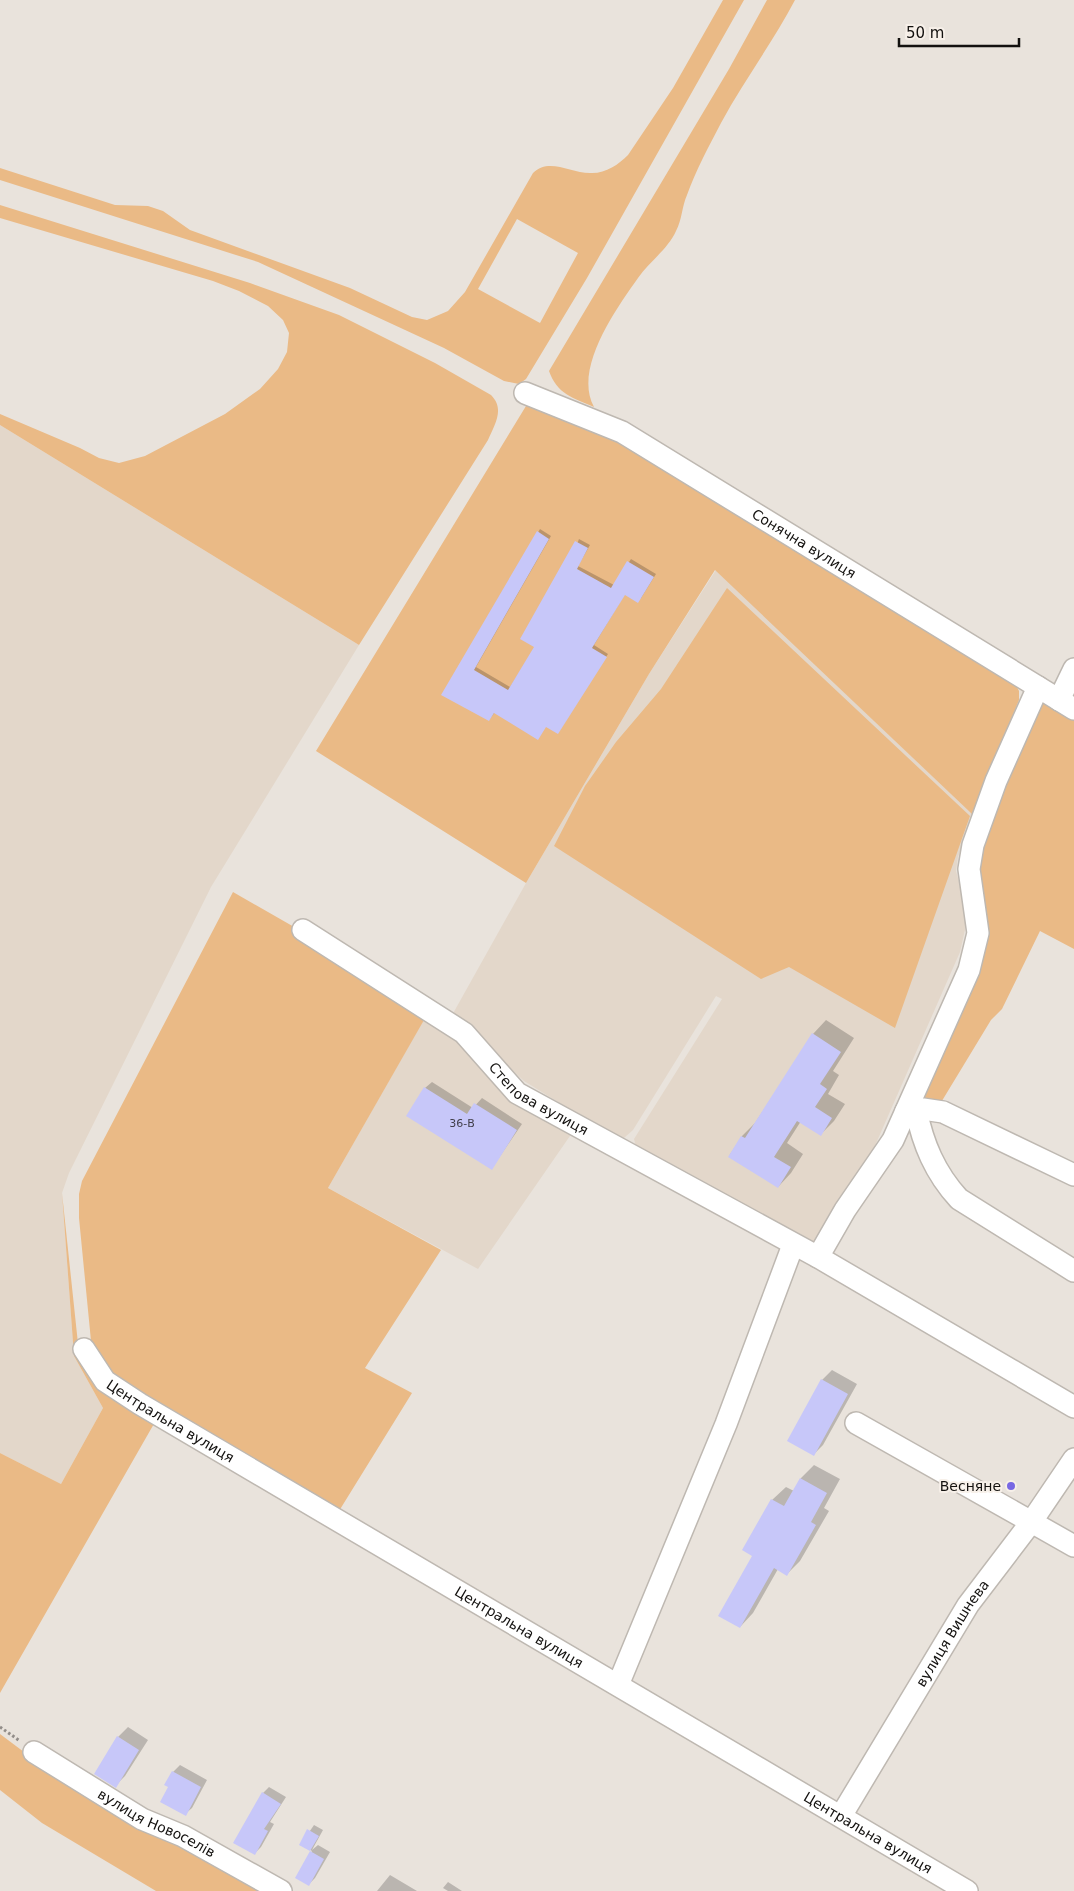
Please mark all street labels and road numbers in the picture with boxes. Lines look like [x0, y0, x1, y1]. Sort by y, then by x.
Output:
street label: Сонячна вулиця [749, 506, 859, 581]
street label: Степова вулиця [486, 1059, 591, 1138]
street label: Центральна вулиця [104, 1376, 237, 1466]
street label: вулиця Вишнева [913, 1577, 992, 1690]
street label: Центральна вулиця [452, 1583, 586, 1671]
street label: вулиця Новоселів [95, 1786, 218, 1860]
street label: Центральна вулиця [801, 1789, 935, 1877]

